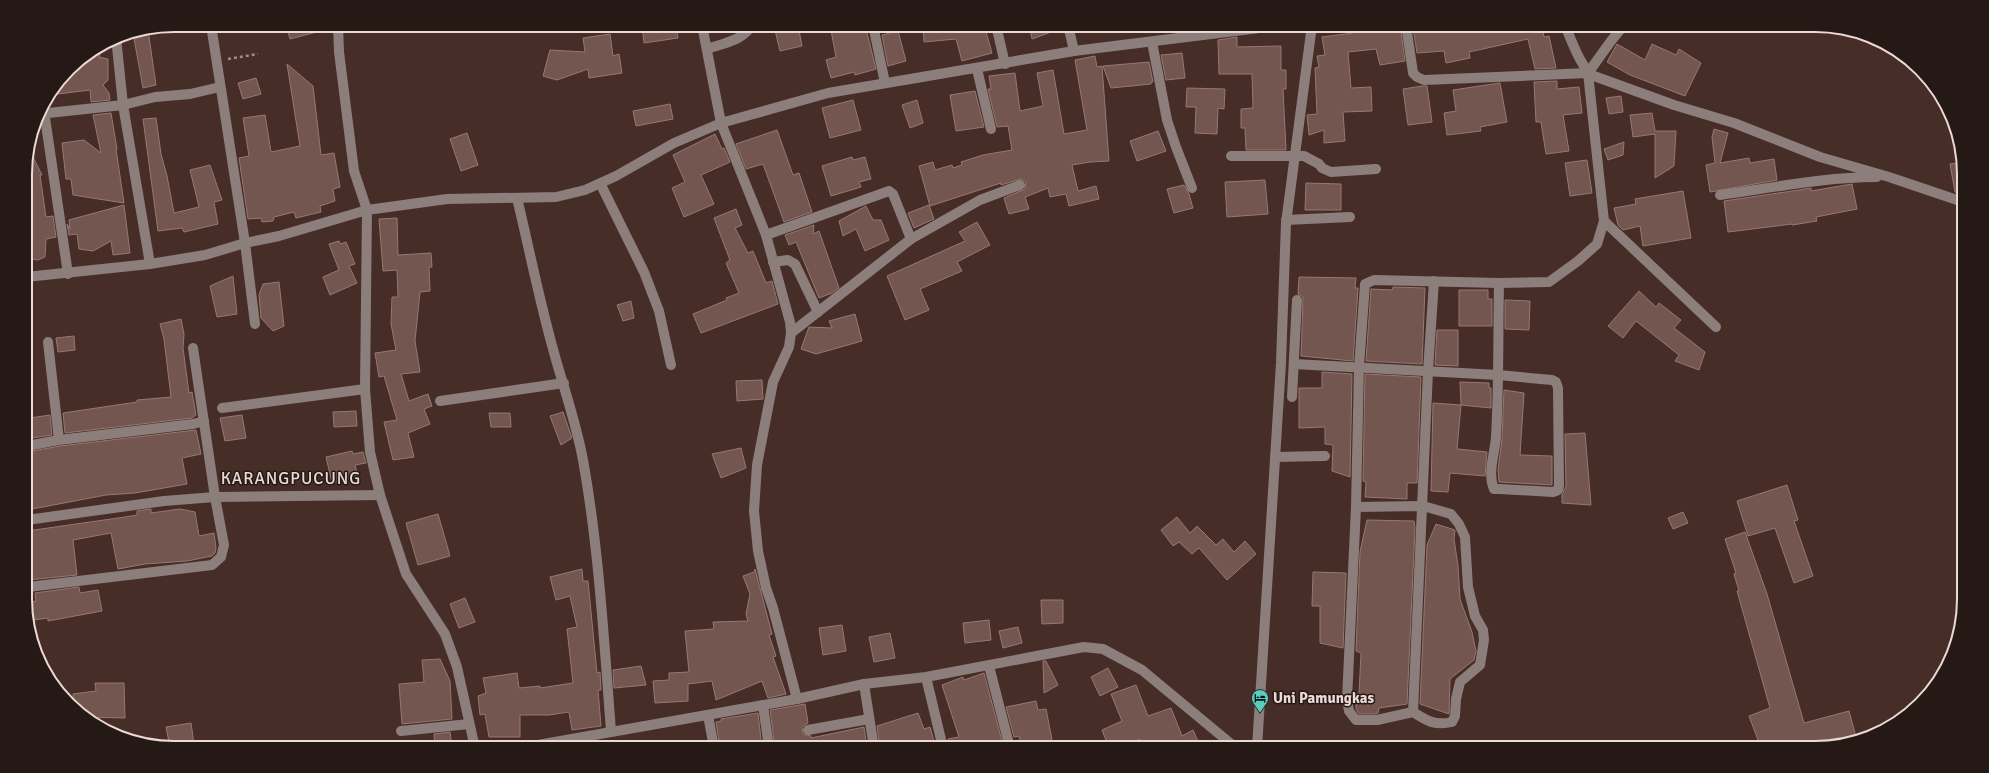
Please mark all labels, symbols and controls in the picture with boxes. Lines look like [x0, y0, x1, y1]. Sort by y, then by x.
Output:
district label: KARANGPUCUNG [221, 468, 361, 489]
hotel icon: Uni Pamungkas [1250, 688, 1270, 713]
place label: Uni Pamungkas [1273, 689, 1374, 707]

